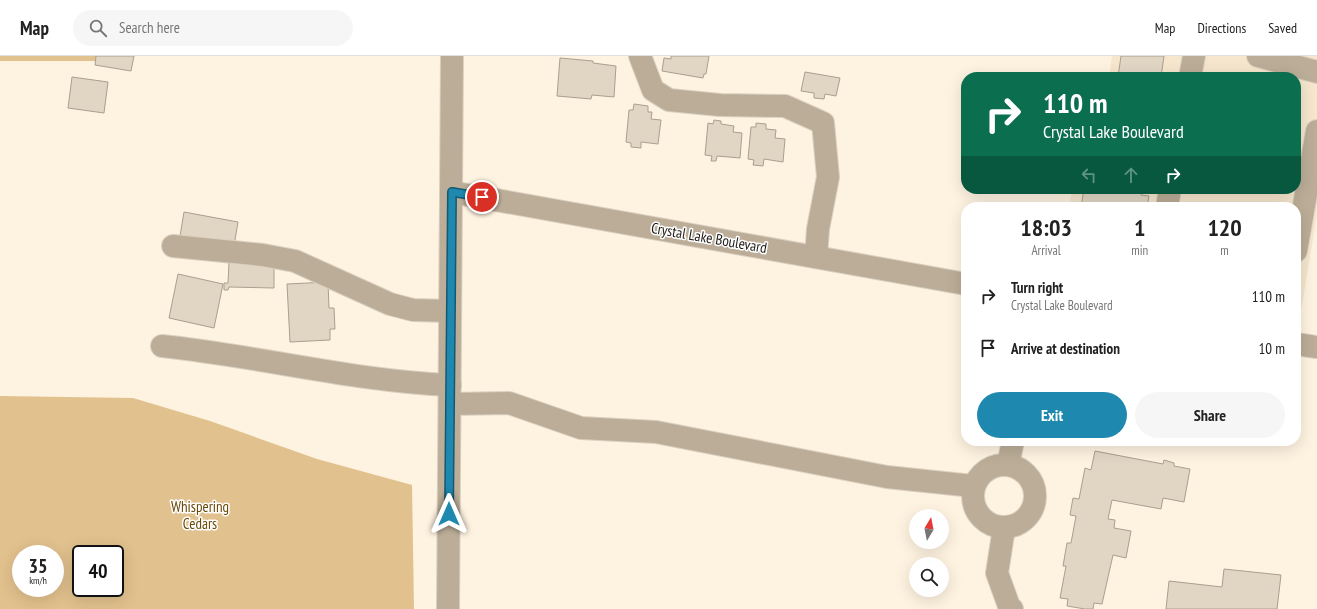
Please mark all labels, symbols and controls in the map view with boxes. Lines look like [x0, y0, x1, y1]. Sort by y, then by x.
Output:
search box [73, 10, 353, 46]
text: Map [20, 16, 49, 40]
icon: search [87, 17, 109, 39]
text: Search here [119, 18, 180, 37]
text: Map [1155, 19, 1175, 37]
text: Directions [1197, 19, 1246, 37]
text: Saved [1268, 19, 1297, 37]
text: 110 m [1043, 84, 1107, 121]
icon: right [977, 88, 1029, 140]
text: Crystal Lake Boulevard [1043, 120, 1184, 143]
icon: left [1078, 164, 1100, 186]
icon: ahead [1120, 164, 1142, 186]
icon: right [1162, 164, 1184, 186]
pin [465, 180, 499, 214]
icon: arrive [471, 186, 493, 208]
text: 18:03 [1020, 212, 1072, 243]
text: 1 [1134, 212, 1145, 243]
text: 120 [1207, 212, 1242, 243]
street label: Crystal Lake Boulevard [650, 218, 768, 257]
text: Arrival [1031, 242, 1061, 259]
text: min [1131, 242, 1148, 259]
text: m [1220, 242, 1229, 259]
text: Turn right [1011, 278, 1063, 297]
icon: right [977, 285, 999, 307]
text: 110 m [1252, 287, 1285, 306]
text: Crystal Lake Boulevard [1011, 297, 1113, 314]
icon: arrive [977, 337, 999, 359]
text: Arrive at destination [1011, 339, 1120, 358]
text: 10 m [1259, 339, 1285, 358]
button: Exit [977, 392, 1127, 438]
button: Share [1135, 392, 1285, 438]
position arrow [428, 493, 470, 535]
park label: Whispering Cedars [171, 497, 229, 533]
north arrow [909, 509, 949, 549]
map controls [909, 509, 949, 597]
speed limit sign: 40 [72, 545, 124, 597]
text: 35 [28, 553, 48, 579]
button: search [909, 557, 949, 597]
text: km/h [29, 574, 47, 587]

